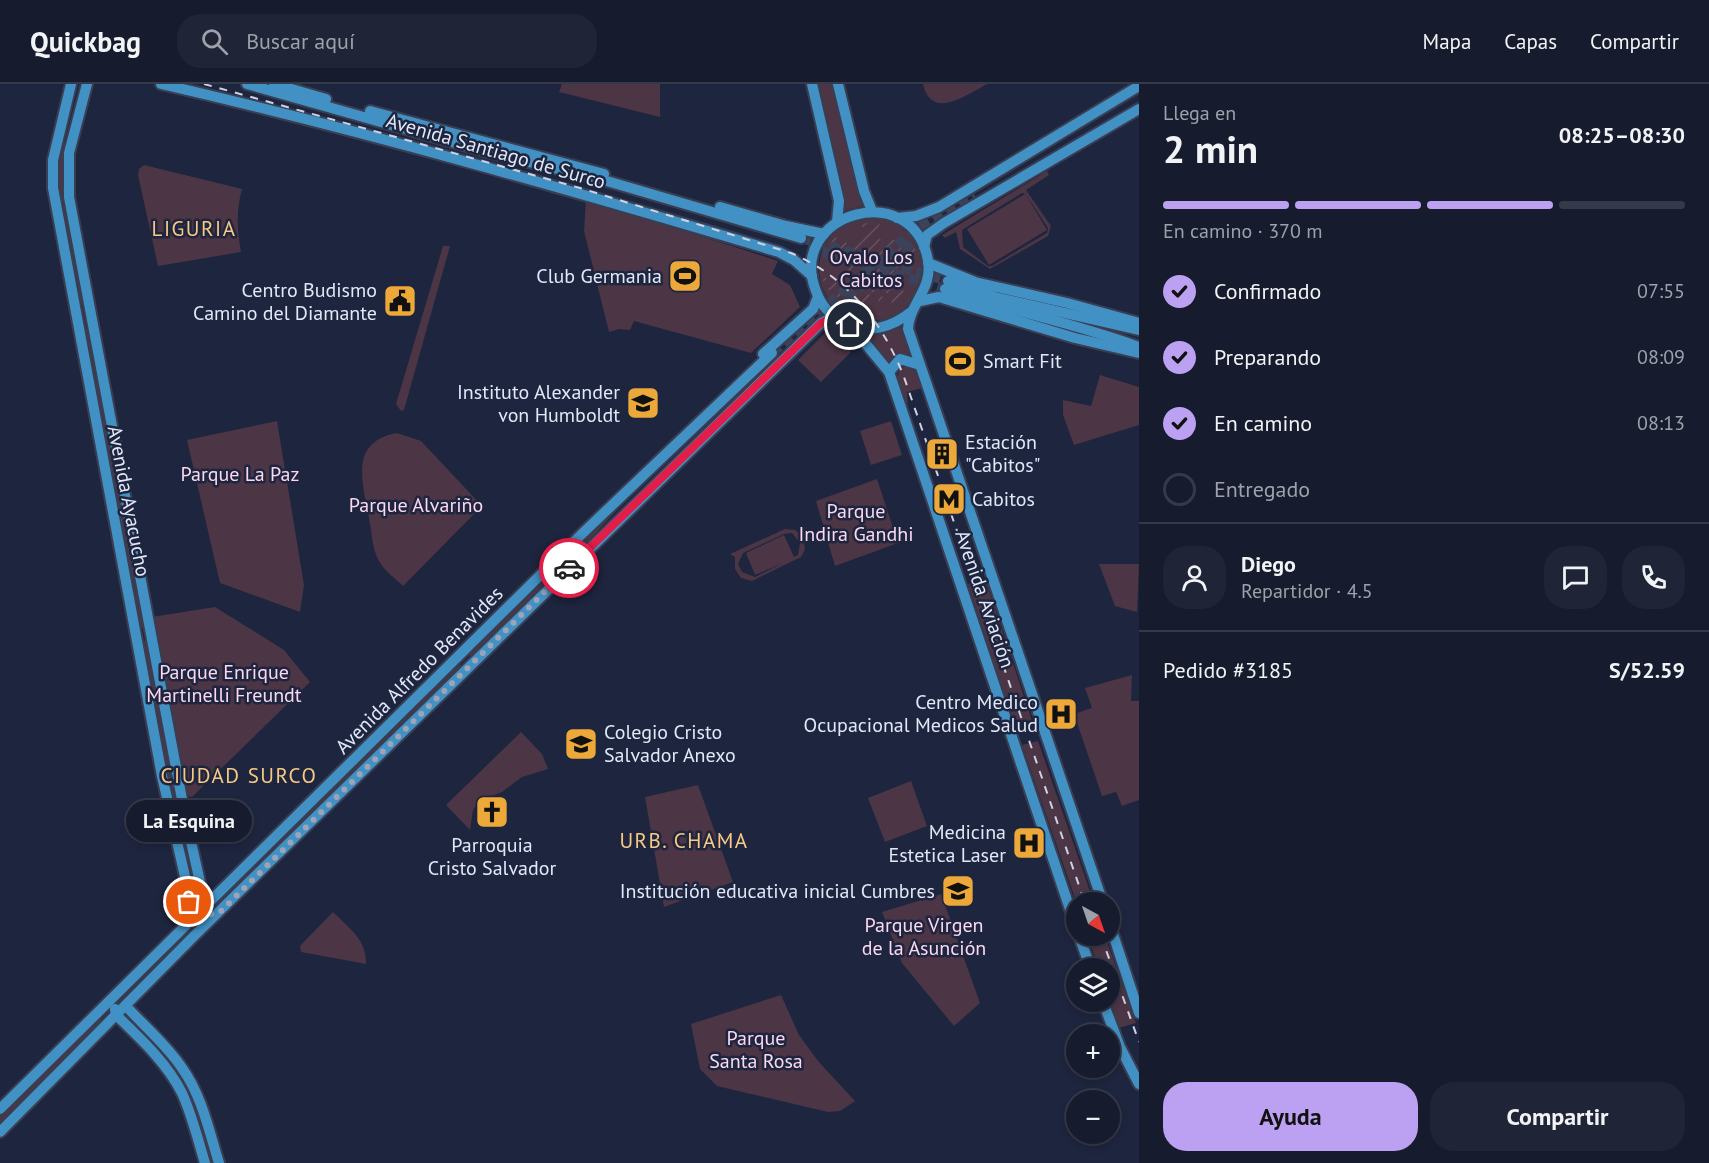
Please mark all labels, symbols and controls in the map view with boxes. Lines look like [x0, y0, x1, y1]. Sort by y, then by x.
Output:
search box [177, 14, 597, 68]
text: Quickbag [30, 23, 141, 60]
icon: search [198, 25, 231, 58]
text: Buscar aquí [246, 27, 355, 55]
text: Mapa [1423, 28, 1471, 55]
text: Capas [1504, 28, 1557, 55]
text: Compartir [1590, 28, 1679, 55]
text: Llega en [1163, 100, 1236, 126]
street label: Avenida Santiago de Surco [383, 107, 609, 195]
text: 08:25–08:30 [1559, 121, 1685, 149]
text: 2 min [1163, 123, 1258, 174]
district label: LIGURIA [152, 215, 236, 242]
text: En camino · 370 m [1163, 218, 1323, 244]
park label: Ovalo Los Cabitos [829, 244, 913, 293]
sports icon: Club Germania [667, 258, 703, 294]
place label: Club Germania [536, 263, 662, 289]
icon: check [1163, 275, 1196, 308]
place label: Centro Budismo Camino del Diamante [193, 277, 377, 326]
text: Confirmado [1214, 277, 1321, 305]
text: 07:55 [1637, 278, 1685, 304]
public building icon: Centro Budismo Camino del Diamante [382, 283, 418, 319]
pin [824, 299, 875, 350]
icon: home [833, 308, 866, 341]
icon: check [1163, 341, 1196, 374]
sports icon: Smart Fit [942, 343, 978, 379]
text: Preparando [1214, 343, 1321, 371]
text: 08:09 [1637, 344, 1685, 370]
place label: Smart Fit [983, 348, 1062, 374]
place label: Instituto Alexander von Humboldt [457, 379, 620, 428]
school or university icon: Instituto Alexander von Humboldt [625, 385, 661, 421]
icon: check [1163, 407, 1196, 440]
text: En camino [1214, 409, 1312, 437]
text: 08:13 [1637, 410, 1685, 436]
street label: Avenida Ayacucho [102, 423, 156, 579]
place label: Estación "Cabitos" [965, 429, 1040, 478]
building icon: Estación "Cabitos" [924, 436, 960, 472]
park label: Parque La Paz [181, 461, 299, 487]
text: Entregado [1214, 475, 1310, 503]
metro station icon: Cabitos [931, 481, 967, 517]
place label: Cabitos [972, 486, 1035, 512]
park label: Parque Alvariño [349, 492, 483, 518]
park label: Parque Indira Gandhi [798, 498, 914, 547]
street label: Avenida Aviación [949, 527, 1021, 671]
courier [539, 538, 599, 598]
button: person [1163, 546, 1226, 609]
button: chat [1544, 546, 1607, 609]
button: phone [1622, 546, 1685, 609]
text: Diego [1241, 550, 1296, 578]
icon: car [553, 552, 586, 585]
text: Repartidor · 4.5 [1241, 578, 1373, 604]
street label: Avenida Alfredo Benavides [330, 581, 508, 759]
text: Pedido #3185 [1163, 656, 1293, 684]
text: S/52.59 [1609, 656, 1685, 684]
park label: Parque Enrique Martinelli Freundt [146, 659, 302, 708]
place label: Centro Medico Ocupacional Medicos Salud [804, 689, 1038, 738]
hospital icon: Centro Medico Ocupacional Medicos Salud [1043, 696, 1079, 732]
place label: Colegio Cristo Salvador Anexo [604, 719, 736, 768]
school or university icon: Colegio Cristo Salvador Anexo [563, 726, 599, 762]
district label: CIUDAD SURCO [161, 762, 317, 789]
church icon: Parroquia Cristo Salvador [474, 794, 510, 830]
callout: La Esquina [126, 800, 252, 842]
text: La Esquina [143, 808, 235, 834]
place label: Medicina Estetica Laser [888, 819, 1006, 868]
hospital icon: Medicina Estetica Laser [1011, 825, 1047, 861]
district label: URB. CHAMA [619, 827, 749, 854]
place label: Parroquia Cristo Salvador [428, 832, 556, 881]
school or university icon: Institución educativa inicial Cumbres [940, 873, 976, 909]
pin [163, 876, 214, 927]
place label: Institución educativa inicial Cumbres [620, 878, 935, 904]
icon: bag [172, 885, 205, 918]
north arrow [1066, 892, 1120, 946]
map controls [1066, 892, 1120, 1144]
park label: Parque Virgen de la Asunción [862, 912, 986, 961]
button: layers [1066, 958, 1120, 1012]
button: + [1066, 1024, 1120, 1078]
park label: Parque Santa Rosa [709, 1025, 803, 1074]
button: Ayuda [1163, 1082, 1418, 1151]
button: Compartir [1430, 1082, 1685, 1151]
button: − [1066, 1090, 1120, 1144]

